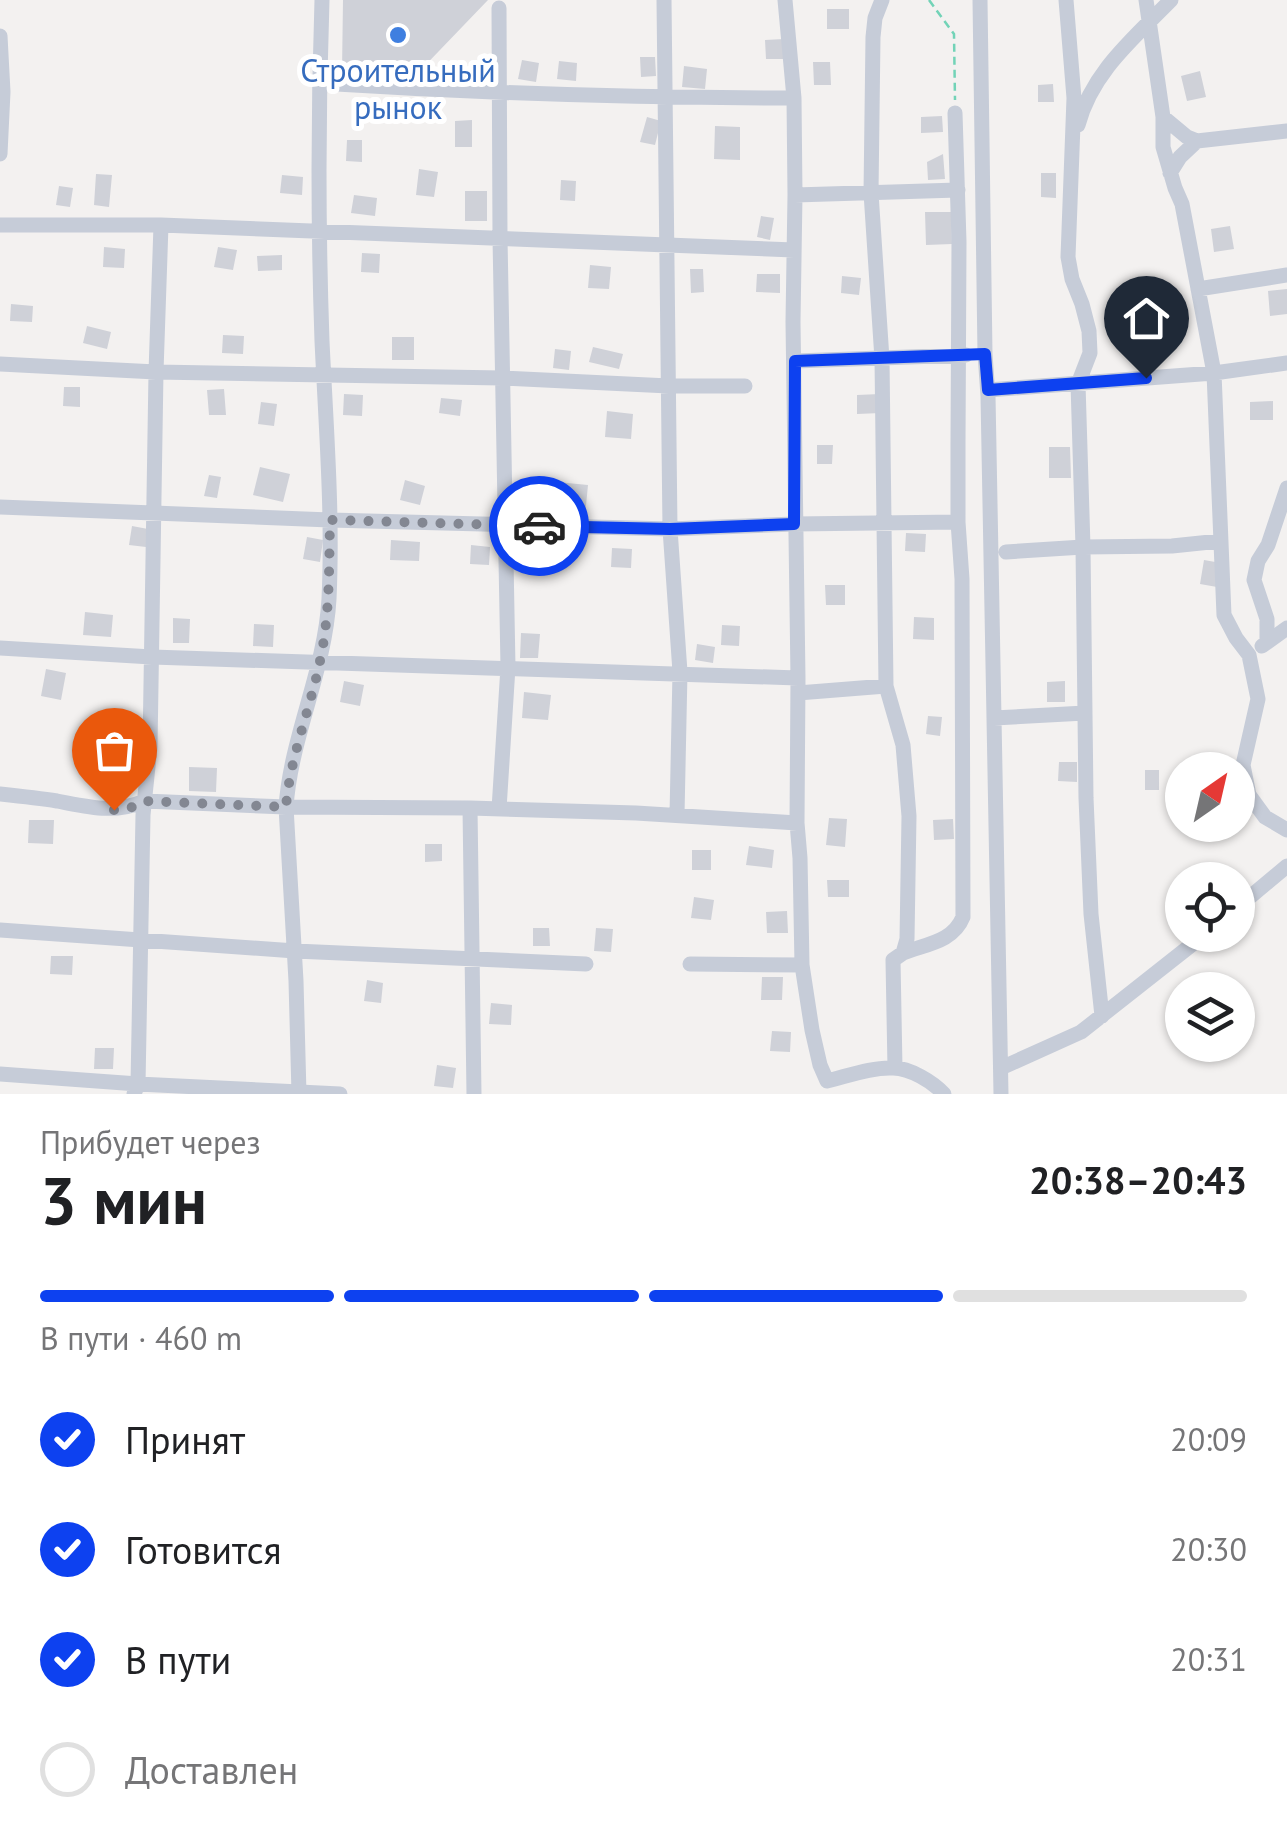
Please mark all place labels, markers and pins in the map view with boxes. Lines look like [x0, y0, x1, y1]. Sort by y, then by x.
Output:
marker: Строительный рынок [387, 24, 409, 46]
place label: Строительный рынок [300, 49, 496, 128]
pin [1104, 276, 1189, 379]
pin [72, 708, 157, 811]

